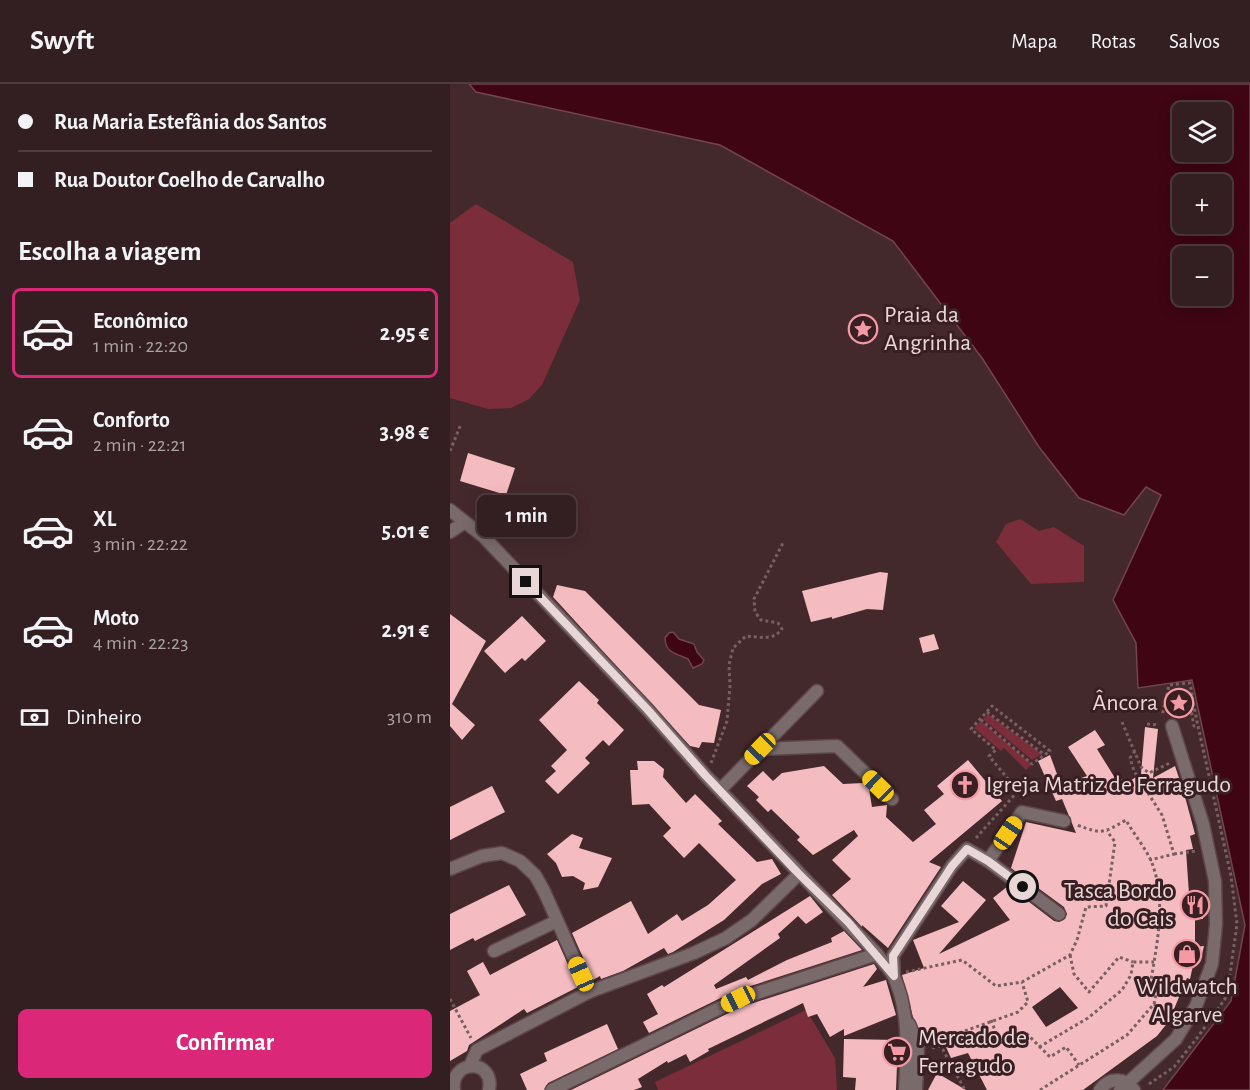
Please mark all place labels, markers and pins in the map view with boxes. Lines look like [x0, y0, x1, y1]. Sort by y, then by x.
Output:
place label: Praia da Angrinha [884, 303, 971, 355]
place icon: Praia da Angrinha [847, 313, 879, 345]
place icon: Âncora [1163, 687, 1195, 719]
place label: Âncora [1093, 689, 1158, 715]
church icon: Igreja Matriz de Ferragudo [949, 769, 981, 801]
place label: Igreja Matriz de Ferragudo [986, 773, 1231, 797]
place label: Tasca Bordo do Cais [1064, 879, 1174, 931]
restaurant icon: Tasca Bordo do Cais [1179, 889, 1211, 921]
shop icon: Wildwatch Algarve [1171, 938, 1203, 970]
place label: Wildwatch Algarve [1136, 975, 1238, 1027]
place label: Mercado de Ferragudo [918, 1026, 1027, 1078]
supermarket icon: Mercado de Ferragudo [881, 1036, 913, 1068]

